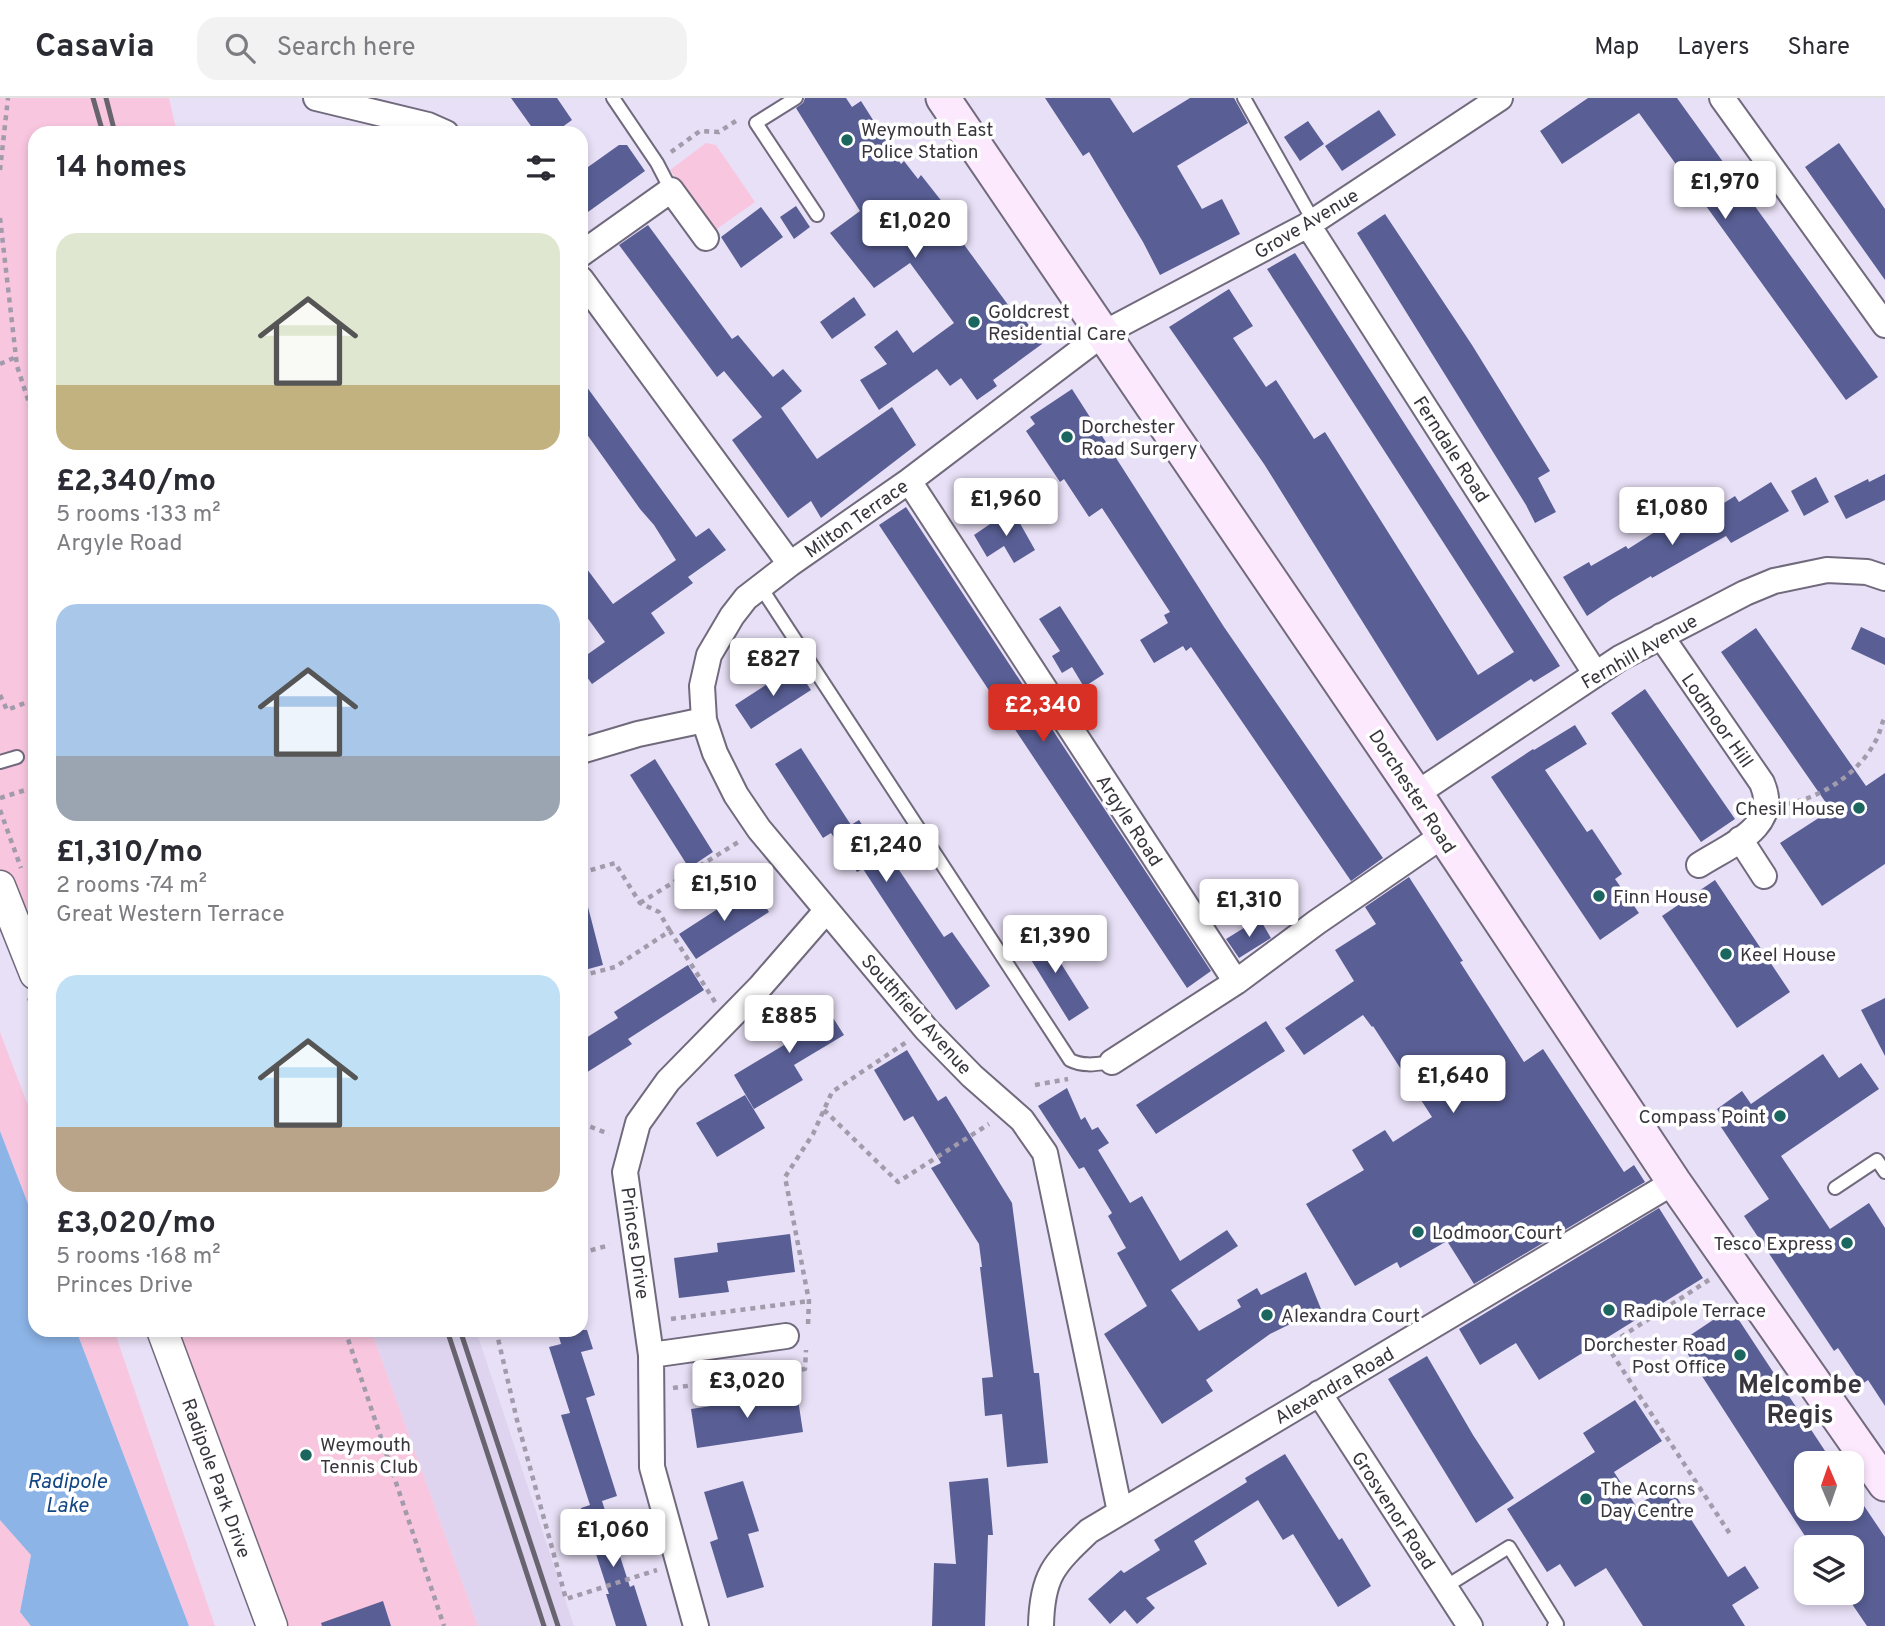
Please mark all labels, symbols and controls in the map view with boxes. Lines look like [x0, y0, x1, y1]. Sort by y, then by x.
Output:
search box [197, 17, 687, 80]
text: Casavia [35, 27, 155, 69]
icon: search [221, 29, 259, 67]
text: Search here [277, 32, 416, 65]
text: Map [1594, 33, 1639, 63]
text: Layers [1677, 33, 1749, 63]
text: Share [1787, 33, 1850, 63]
place label: Weymouth East Police Station [861, 119, 994, 165]
marker: Weymouth East Police Station [839, 132, 855, 148]
icon: filters [522, 149, 560, 187]
text: 14 homes [56, 150, 187, 187]
pin: £1,970 [1668, 162, 1782, 221]
text: £1,970 [1690, 169, 1760, 198]
street label: Grove Avenue [1250, 184, 1364, 265]
pin: £1,020 [858, 200, 972, 260]
text: £1,020 [878, 208, 952, 237]
icon: home [245, 278, 371, 404]
place label: Goldcrest Residential Care [988, 301, 1126, 347]
marker: Goldcrest Residential Care [966, 314, 982, 330]
street label: Ferndale Road [1407, 392, 1494, 508]
place label: Dorchester Road Surgery [1081, 416, 1197, 462]
marker: Dorchester Road Surgery [1059, 429, 1075, 445]
text: £2,340/mo [56, 464, 216, 501]
street label: Milton Terrace [801, 475, 914, 564]
pin: £1,960 [949, 478, 1063, 538]
text: £1,960 [970, 486, 1042, 515]
pin: £1,080 [1615, 488, 1729, 547]
text: £1,080 [1635, 495, 1709, 524]
text: 5 rooms · 133 m² [56, 501, 221, 530]
text: Argyle Road [56, 530, 182, 559]
street label: Fernhill Avenue [1578, 610, 1702, 696]
pin: £827 [732, 638, 814, 698]
text: £827 [746, 646, 800, 675]
icon: home [245, 649, 371, 775]
street label: Lodmoor Hill [1675, 669, 1758, 773]
pin: £2,340 [986, 684, 1100, 744]
text: £2,340 [1004, 692, 1082, 721]
street label: Dorchester Road [1362, 726, 1460, 858]
street label: Argyle Road [1090, 771, 1167, 871]
place label: Chesil House [1735, 798, 1845, 822]
marker: Chesil House [1851, 800, 1867, 816]
pin: £1,240 [829, 824, 943, 884]
text: £1,240 [849, 832, 923, 861]
text: £1,310/mo [56, 835, 203, 872]
pin: £1,510 [667, 864, 781, 923]
text: £1,510 [690, 871, 758, 900]
text: 2 rooms · 74 m² [56, 872, 207, 901]
pin: £1,310 [1192, 880, 1306, 939]
place label: Finn House [1613, 886, 1708, 910]
text: £1,310 [1215, 887, 1283, 916]
marker: Finn House [1591, 888, 1607, 904]
text: Great Western Terrace [56, 901, 285, 930]
pin: £1,390 [998, 916, 1112, 975]
text: £1,390 [1019, 923, 1091, 952]
place label: Keel House [1740, 944, 1836, 968]
marker: Keel House [1718, 946, 1734, 962]
street label: Southfield Avenue [855, 950, 976, 1081]
pin: £885 [748, 996, 830, 1055]
text: £885 [761, 1003, 817, 1032]
icon: home [245, 1020, 371, 1146]
pin: £1,640 [1396, 1056, 1510, 1115]
text: £1,640 [1416, 1063, 1490, 1092]
place label: Compass Point [1638, 1106, 1766, 1130]
marker: Compass Point [1772, 1108, 1788, 1124]
street label: Princes Drive [614, 1186, 654, 1301]
text: £3,020/mo [56, 1206, 216, 1243]
place label: Lodmoor Court [1432, 1222, 1563, 1246]
marker: Lodmoor Court [1410, 1224, 1426, 1240]
place label: Tesco Express [1713, 1233, 1833, 1257]
marker: Tesco Express [1839, 1235, 1855, 1251]
text: 5 rooms · 168 m² [56, 1243, 221, 1272]
text: Princes Drive [56, 1272, 193, 1301]
place label: Radipole Terrace [1623, 1300, 1766, 1324]
marker: Radipole Terrace [1601, 1302, 1617, 1318]
place label: Alexandra Court [1281, 1305, 1420, 1329]
marker: Alexandra Court [1259, 1307, 1275, 1323]
place label: Dorchester Road Post Office [1583, 1334, 1726, 1380]
street label: Alexandra Road [1271, 1343, 1399, 1431]
marker: Dorchester Road Post Office [1732, 1347, 1748, 1363]
pin: £3,020 [690, 1360, 804, 1420]
text: £3,020 [708, 1368, 786, 1397]
district label: Melcombe Regis [1738, 1370, 1862, 1433]
street label: Radipole Park Drive [175, 1396, 255, 1562]
place label: Weymouth Tennis Club [320, 1434, 418, 1480]
marker: Weymouth Tennis Club [298, 1447, 314, 1463]
street label: Grosvenor Road [1345, 1447, 1440, 1575]
north arrow [1794, 1451, 1864, 1521]
map controls [1794, 1451, 1864, 1605]
water label: Radipole Lake [27, 1469, 108, 1520]
place label: The Acorns Day Centre [1600, 1478, 1696, 1524]
marker: The Acorns Day Centre [1578, 1491, 1594, 1507]
pin: £1,060 [556, 1510, 670, 1569]
text: £1,060 [576, 1517, 650, 1546]
button: layers [1794, 1535, 1864, 1605]

